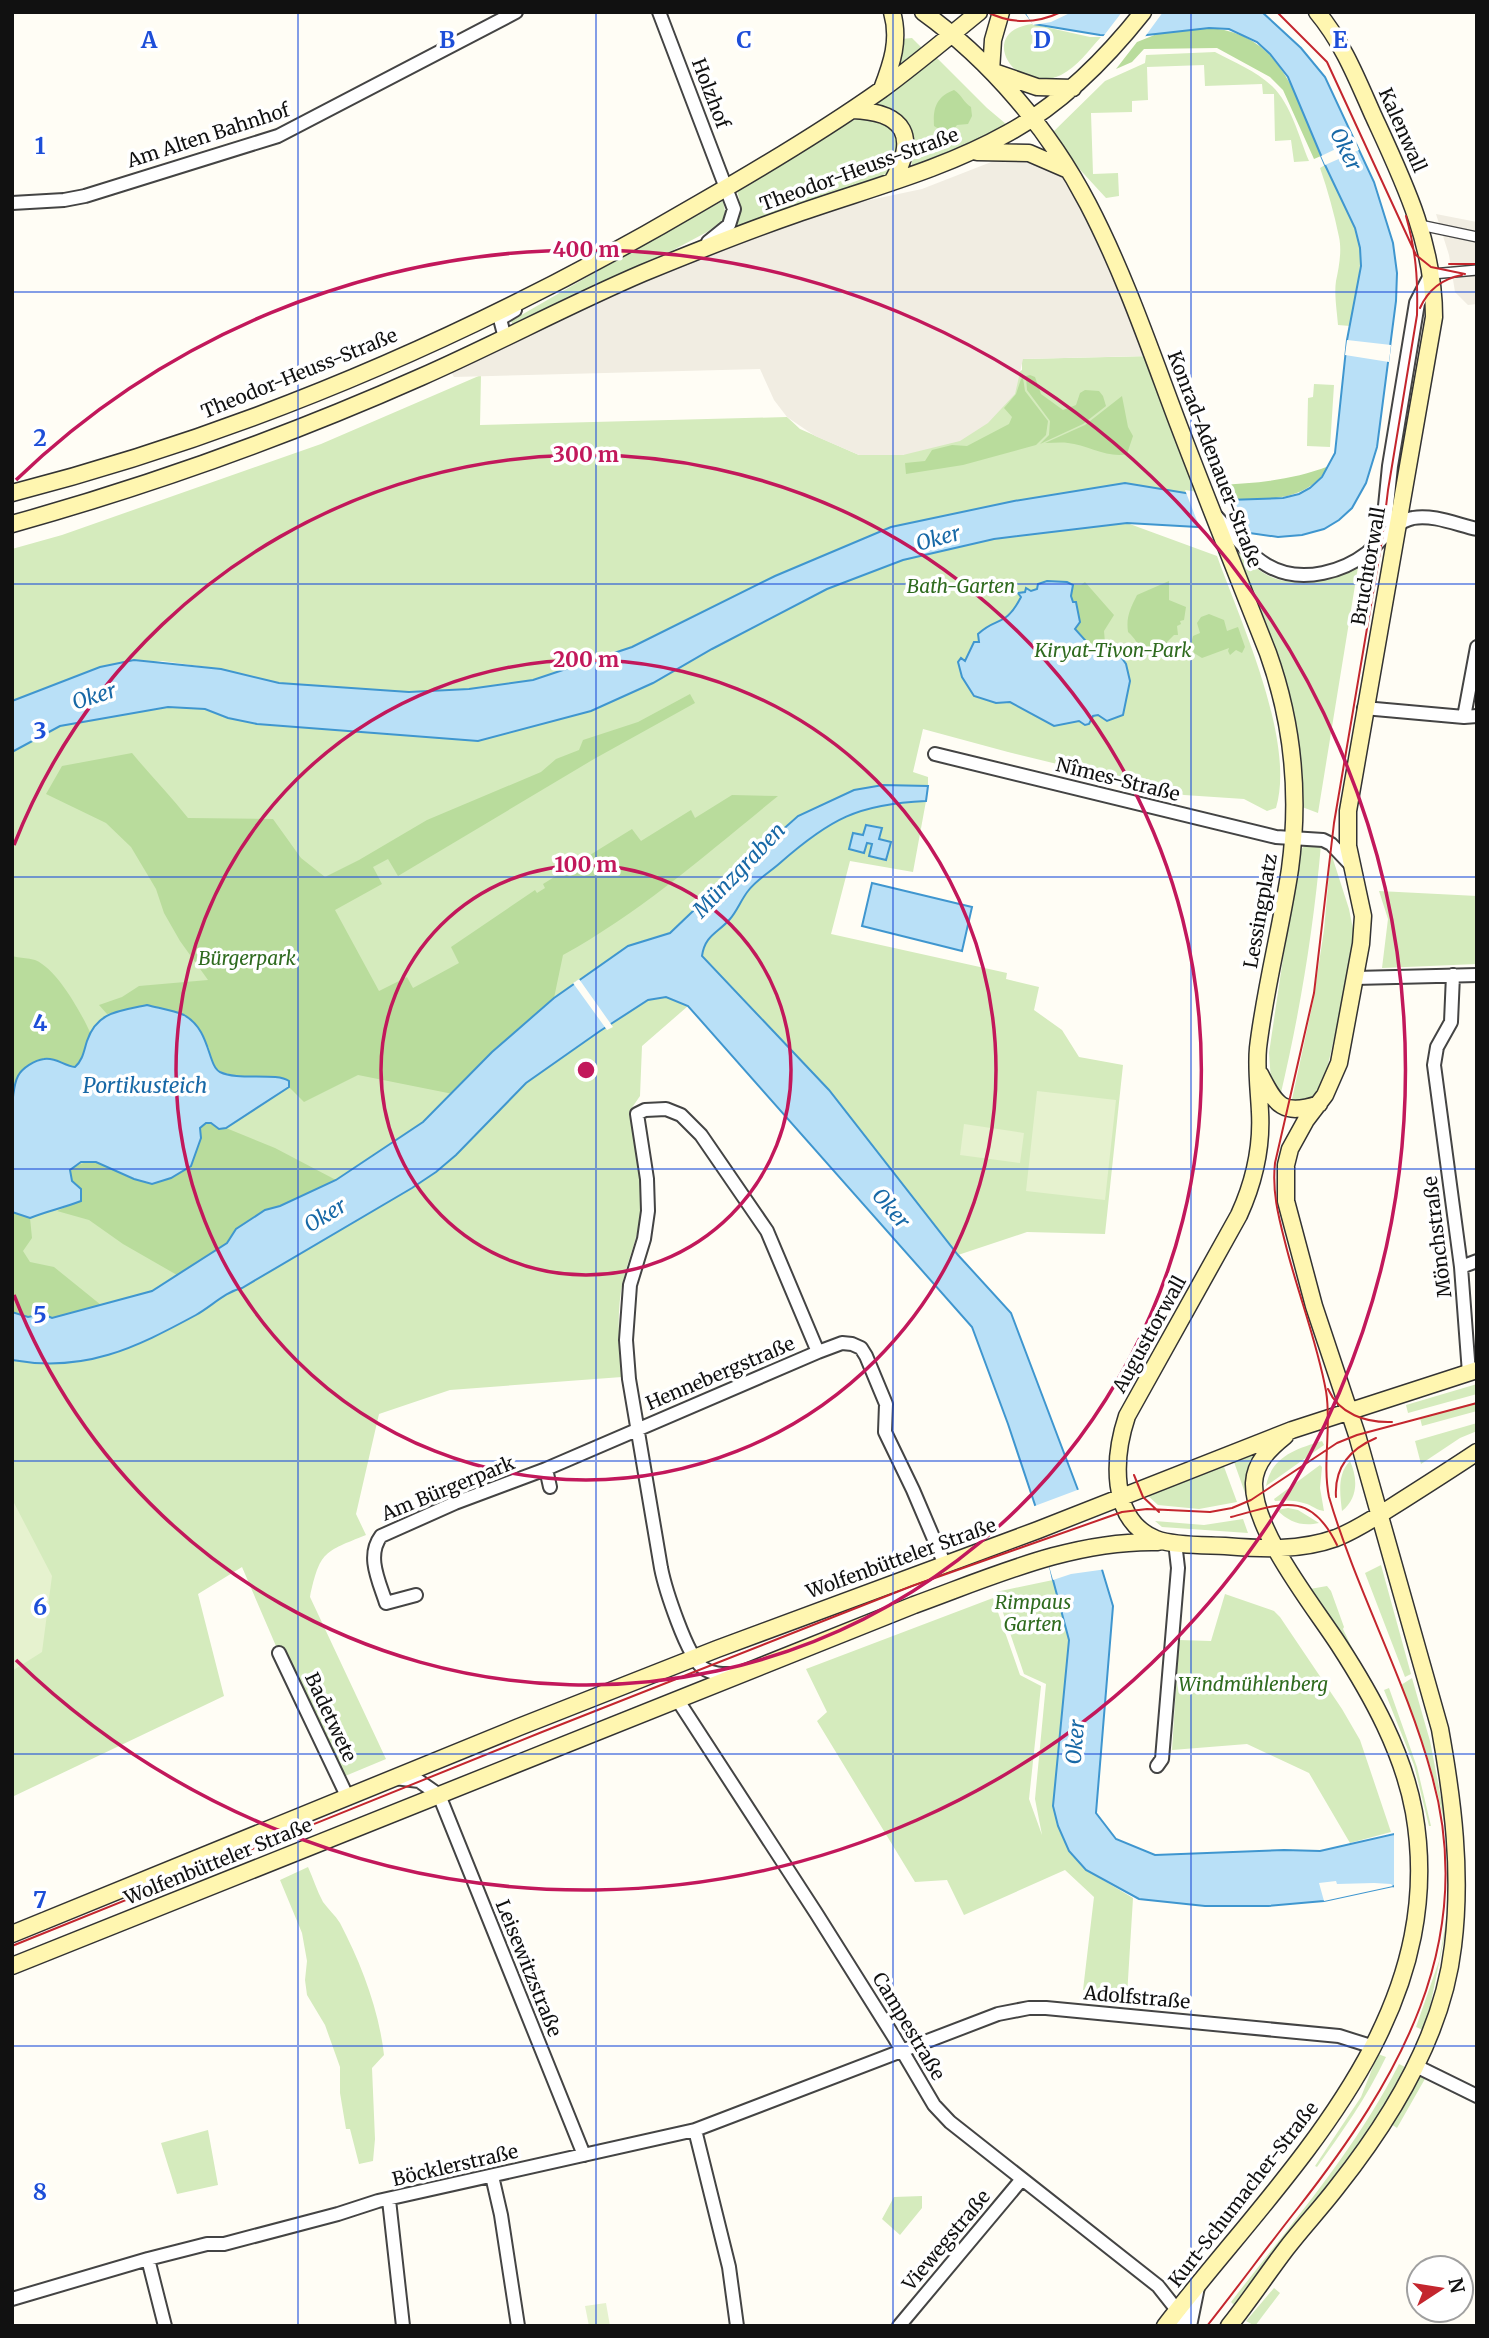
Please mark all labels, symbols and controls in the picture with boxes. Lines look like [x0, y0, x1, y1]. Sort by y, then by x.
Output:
text: A [140, 25, 158, 54]
text: B [439, 25, 455, 54]
text: C [736, 25, 752, 54]
text: D [1033, 25, 1051, 54]
text: E [1332, 25, 1348, 54]
street label: Holzhof [687, 55, 736, 132]
street label: Kalenwall [1374, 84, 1432, 176]
street label: Am Alten Bahnhof [123, 97, 293, 173]
street label: Theodor-Heuss-Straße [757, 122, 961, 216]
water label: Oker [1324, 123, 1368, 176]
text: 1 [35, 131, 46, 160]
text: 400 m [552, 236, 620, 263]
street label: Theodor-Heuss-Straße [198, 323, 401, 423]
street label: Konrad-Adenauer-Straße [1163, 347, 1267, 571]
text: 2 [33, 423, 47, 452]
text: 300 m [553, 441, 619, 468]
street label: Bruchtorwall [1346, 505, 1390, 627]
water label: Oker [913, 519, 964, 557]
park label: Bath-Garten [907, 574, 1015, 598]
park label: Kiryat-Tivon-Park [1033, 638, 1192, 662]
text: 200 m [553, 646, 619, 673]
water label: Oker [69, 676, 120, 715]
text: 3 [33, 716, 47, 745]
street label: Nîmes-Straße [1053, 752, 1183, 806]
water label: Münzgraben [686, 817, 791, 924]
text: 100 m [555, 851, 617, 878]
street label: Lessingplatz [1238, 852, 1282, 970]
park label: Bürgerpark [198, 946, 296, 970]
text: 4 [33, 1008, 48, 1037]
centre of rings [574, 1058, 598, 1082]
water label: Portikusteich [83, 1072, 207, 1099]
street label: Mönchstraße [1418, 1175, 1456, 1299]
water label: Oker [866, 1182, 916, 1234]
water label: Oker [299, 1192, 352, 1238]
street label: Augusttorwall [1106, 1271, 1191, 1398]
text: 5 [33, 1300, 47, 1329]
street label: Hennebergstraße [642, 1331, 798, 1415]
street label: Am Bürgerpark [377, 1450, 518, 1526]
street label: Wolfenbütteler Straße [802, 1512, 999, 1604]
park label: Rimpaus Garten [995, 1590, 1071, 1636]
text: 6 [33, 1592, 47, 1621]
street label: Badetwete [300, 1669, 362, 1765]
park label: Windmühlenberg [1178, 1672, 1328, 1696]
water label: Oker [1060, 1718, 1090, 1765]
street label: Wolfenbütteler Straße [120, 1812, 315, 1910]
text: 7 [33, 1885, 47, 1914]
street label: Leisewitzstraße [491, 1896, 567, 2040]
street label: Campestraße [867, 1968, 951, 2084]
street label: Adolfstraße [1082, 1980, 1191, 2014]
street label: Kurt-Schumacher-Straße [1163, 2096, 1323, 2292]
street label: Böcklerstraße [390, 2139, 520, 2191]
text: 8 [33, 2177, 47, 2206]
street label: Viewegstraße [896, 2185, 995, 2296]
north arrow [1405, 2254, 1475, 2324]
text: N [1443, 2276, 1470, 2295]

